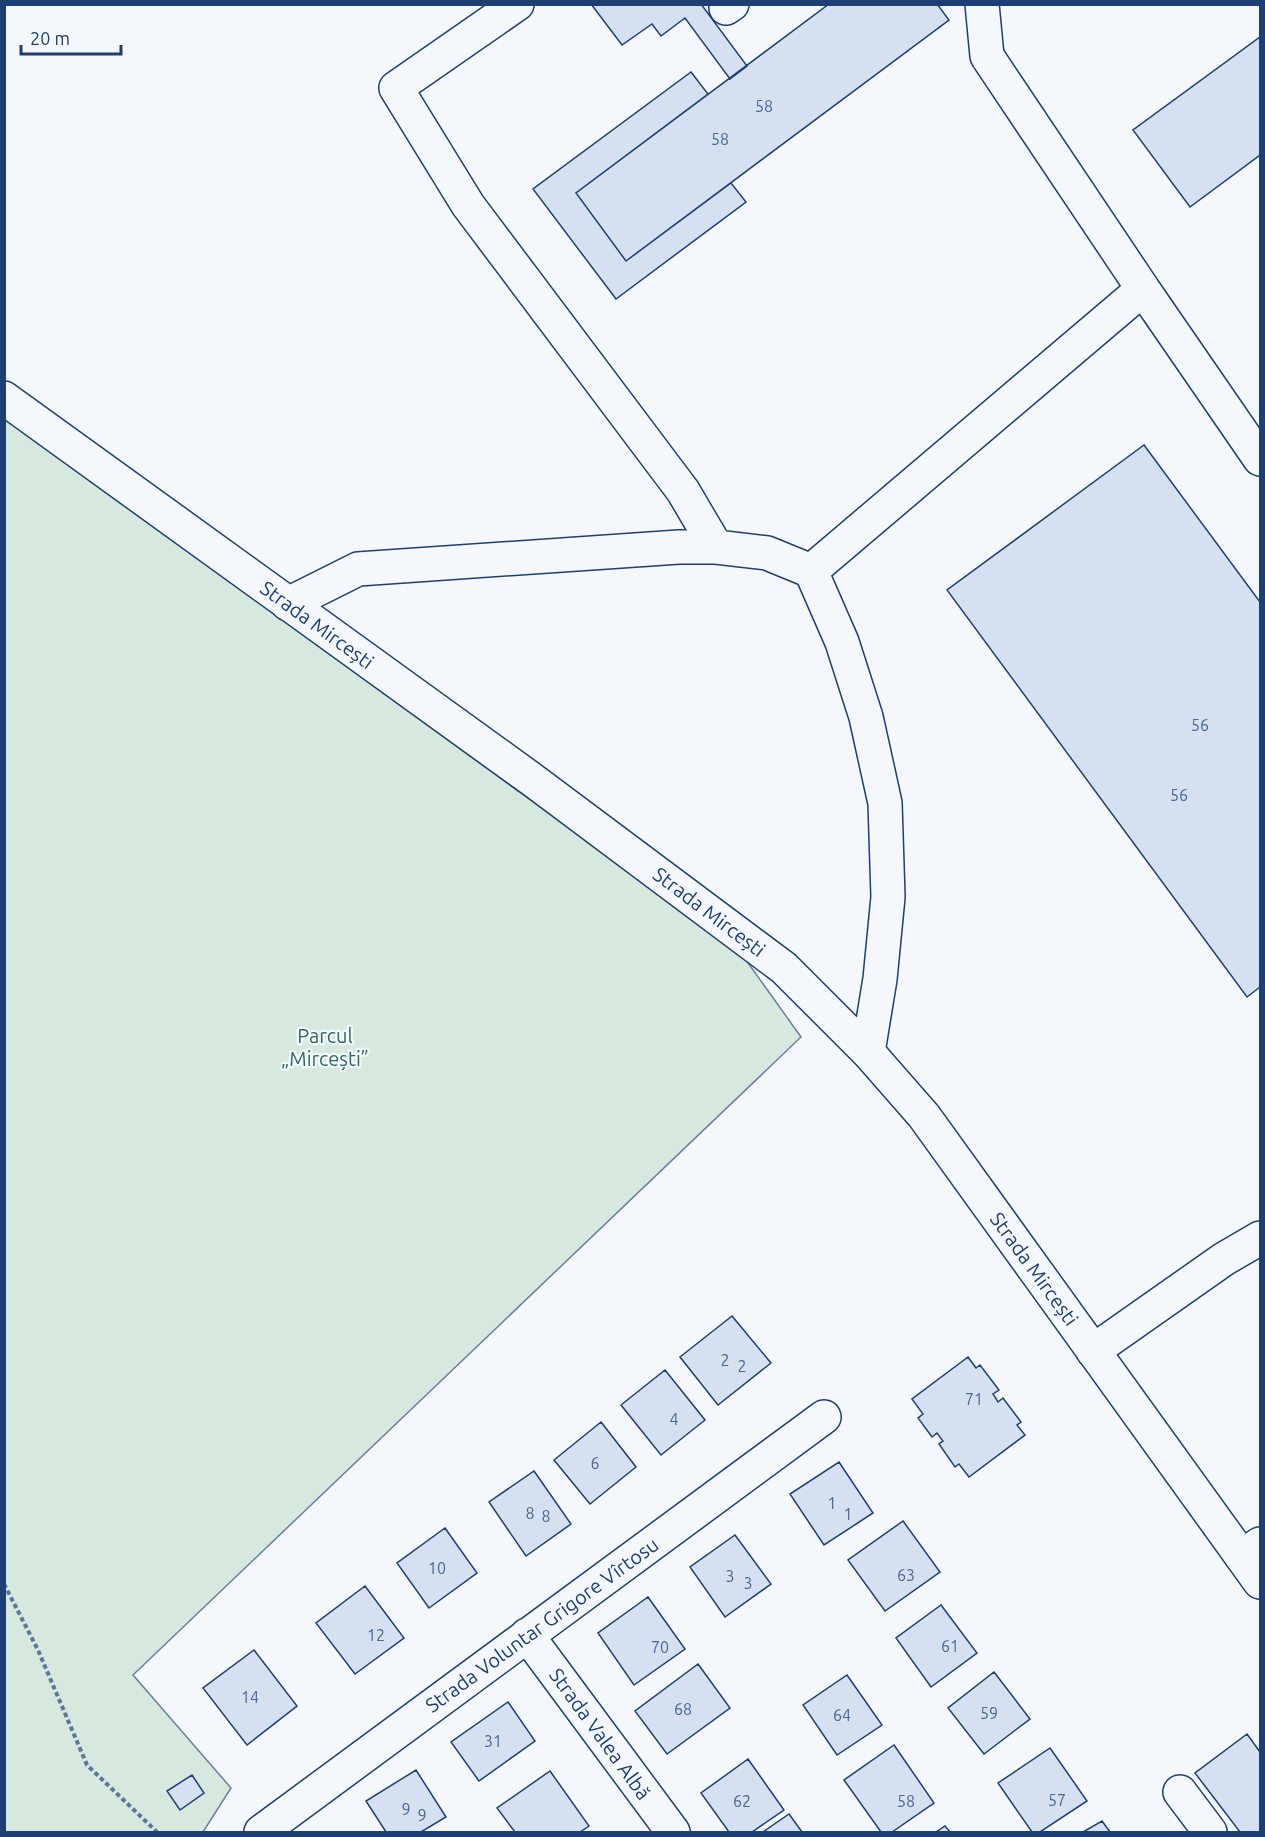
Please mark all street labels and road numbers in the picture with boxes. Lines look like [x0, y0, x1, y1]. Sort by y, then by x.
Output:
street label: Strada Mircești [256, 576, 378, 673]
street label: Strada Mircești [649, 862, 770, 961]
street label: Strada Mircești [986, 1208, 1083, 1330]
street label: Strada Voluntar Grigore Vîrtosu [421, 1532, 663, 1717]
street label: Strada Valea Albă [545, 1664, 656, 1804]

